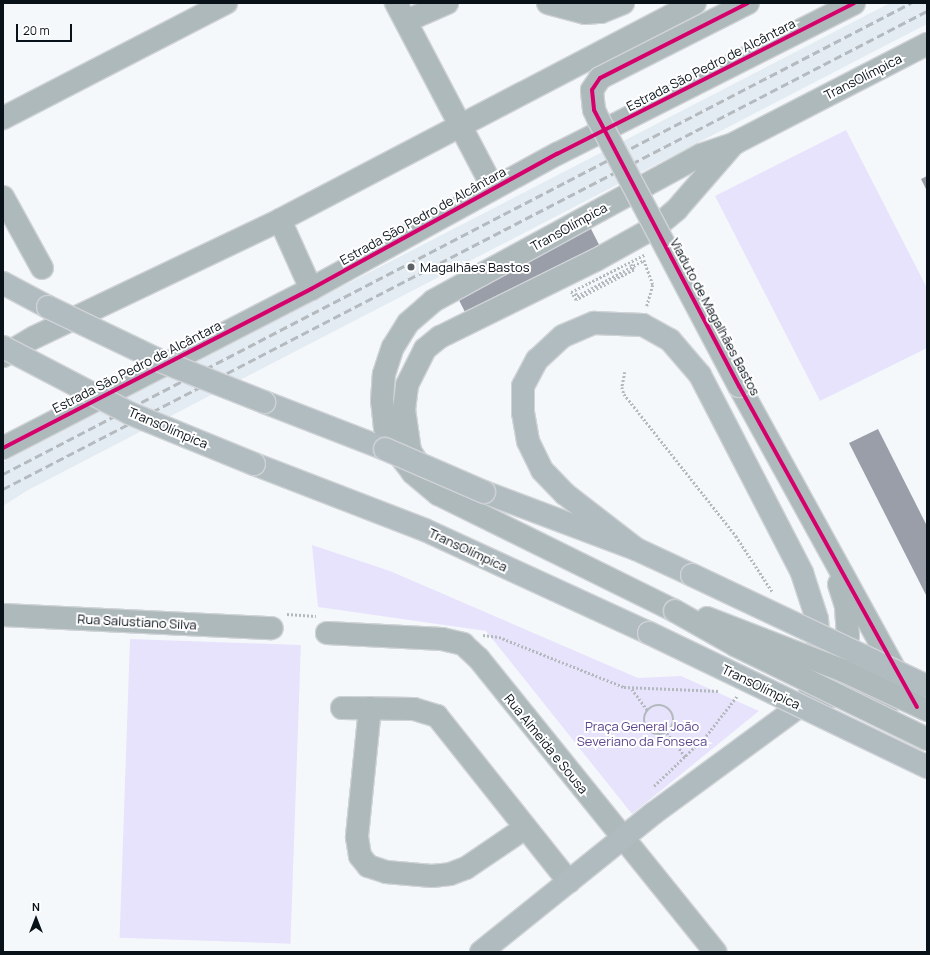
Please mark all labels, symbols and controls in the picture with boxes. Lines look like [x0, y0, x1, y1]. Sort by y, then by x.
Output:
scale bar [18, 16, 74, 42]
street label: Estrada São Pedro de Alcântara [624, 16, 798, 114]
text: 20 m [23, 22, 50, 39]
street label: TransOlímpica [822, 51, 904, 103]
street label: Estrada São Pedro de Alcântara [337, 164, 509, 268]
street label: TransOlímpica [528, 200, 610, 254]
street label: Viaduto de Magalhães Bastos [667, 236, 763, 398]
place label: Magalhães Bastos [420, 259, 529, 275]
marker: Magalhães Bastos [405, 261, 417, 273]
street label: Estrada São Pedro de Alcântara [50, 318, 224, 416]
street label: TransOlímpica [126, 404, 210, 452]
street label: TransOlímpica [426, 525, 510, 575]
street label: Rua Salustiano Silva [77, 611, 197, 633]
street label: TransOlímpica [719, 661, 803, 713]
street label: Rua Almeida e Sousa [501, 691, 591, 797]
park label: Praça General João Severiano da Fonseca [577, 719, 707, 750]
north arrow [16, 899, 56, 939]
text: N [32, 899, 40, 914]

